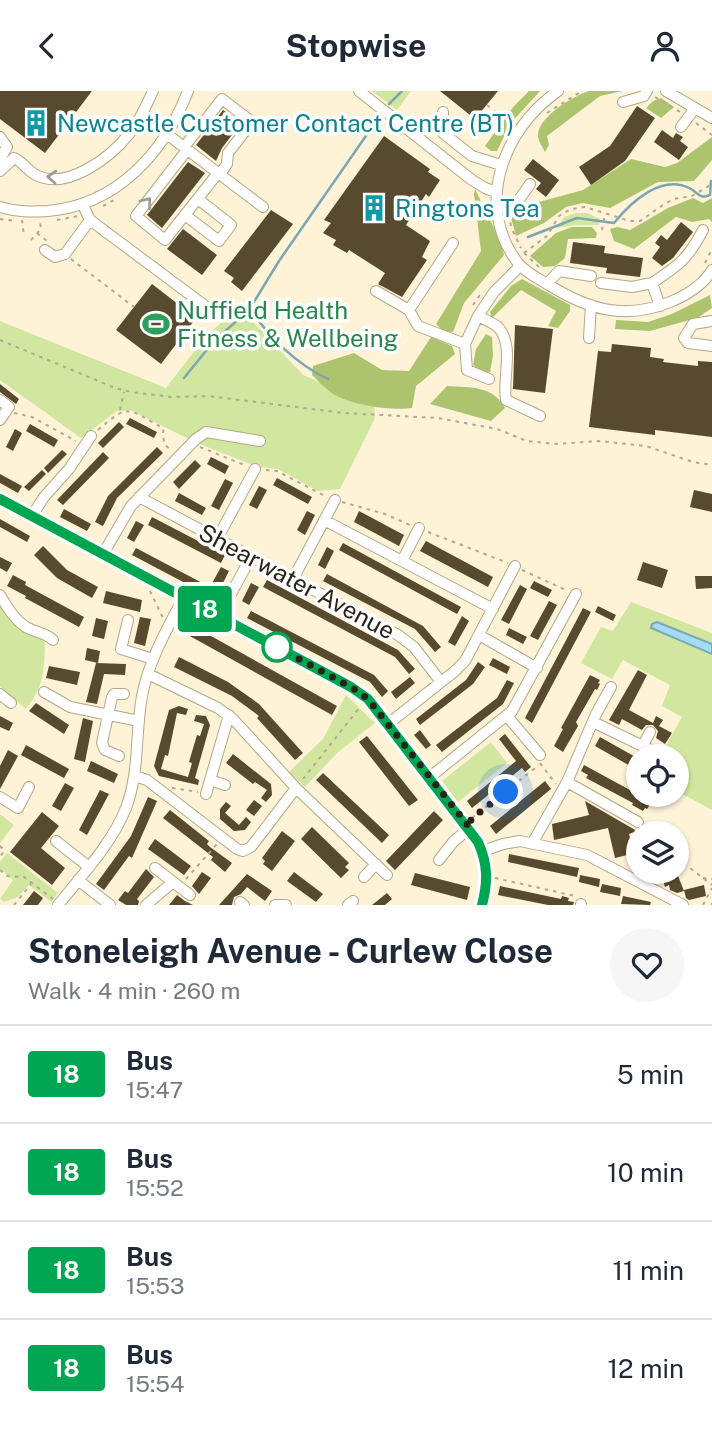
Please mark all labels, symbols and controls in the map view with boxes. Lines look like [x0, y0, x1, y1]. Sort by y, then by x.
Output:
icon: back [28, 27, 66, 65]
text: Stopwise [286, 27, 426, 64]
icon: person [646, 27, 684, 65]
building icon: Newcastle Customer Contact Centre (BT) [21, 108, 51, 138]
place label: Newcastle Customer Contact Centre (BT) [57, 109, 514, 137]
one-way arrow [46, 169, 57, 184]
building icon: Ringtons Tea [359, 193, 389, 223]
place label: Ringtons Tea [395, 194, 540, 222]
one-way arrow [138, 197, 151, 209]
place label: Nuffield Health Fitness & Wellbeing [177, 296, 398, 352]
sports icon: Nuffield Health Fitness & Wellbeing [141, 309, 171, 339]
street label: Shearwater Avenue [194, 518, 400, 644]
line badge: 18 [174, 586, 236, 632]
text: 18 [192, 595, 218, 623]
unlabelled marker [262, 632, 292, 662]
map controls [626, 744, 689, 884]
button: locate [626, 744, 689, 807]
your location [488, 774, 523, 809]
button: layers [626, 821, 689, 884]
button: heart [610, 928, 684, 1002]
text: Stoneleigh Avenue - Curlew Close [28, 932, 553, 970]
text: Walk · 4 min · 260 m [28, 977, 241, 1004]
text: Bus [126, 1045, 173, 1076]
text: 5 min [617, 1059, 684, 1090]
text: 18 [53, 1060, 80, 1088]
text: 15:47 [126, 1076, 183, 1103]
text: Bus [126, 1143, 173, 1174]
text: 10 min [607, 1157, 684, 1188]
text: 18 [53, 1158, 80, 1186]
text: 15:52 [126, 1174, 184, 1201]
text: Bus [126, 1241, 173, 1272]
text: 11 min [612, 1255, 684, 1286]
text: 18 [53, 1256, 80, 1284]
text: 15:53 [126, 1272, 185, 1299]
text: Bus [126, 1339, 173, 1370]
text: 12 min [608, 1353, 684, 1384]
text: 18 [53, 1354, 80, 1382]
text: 15:54 [126, 1370, 184, 1397]

